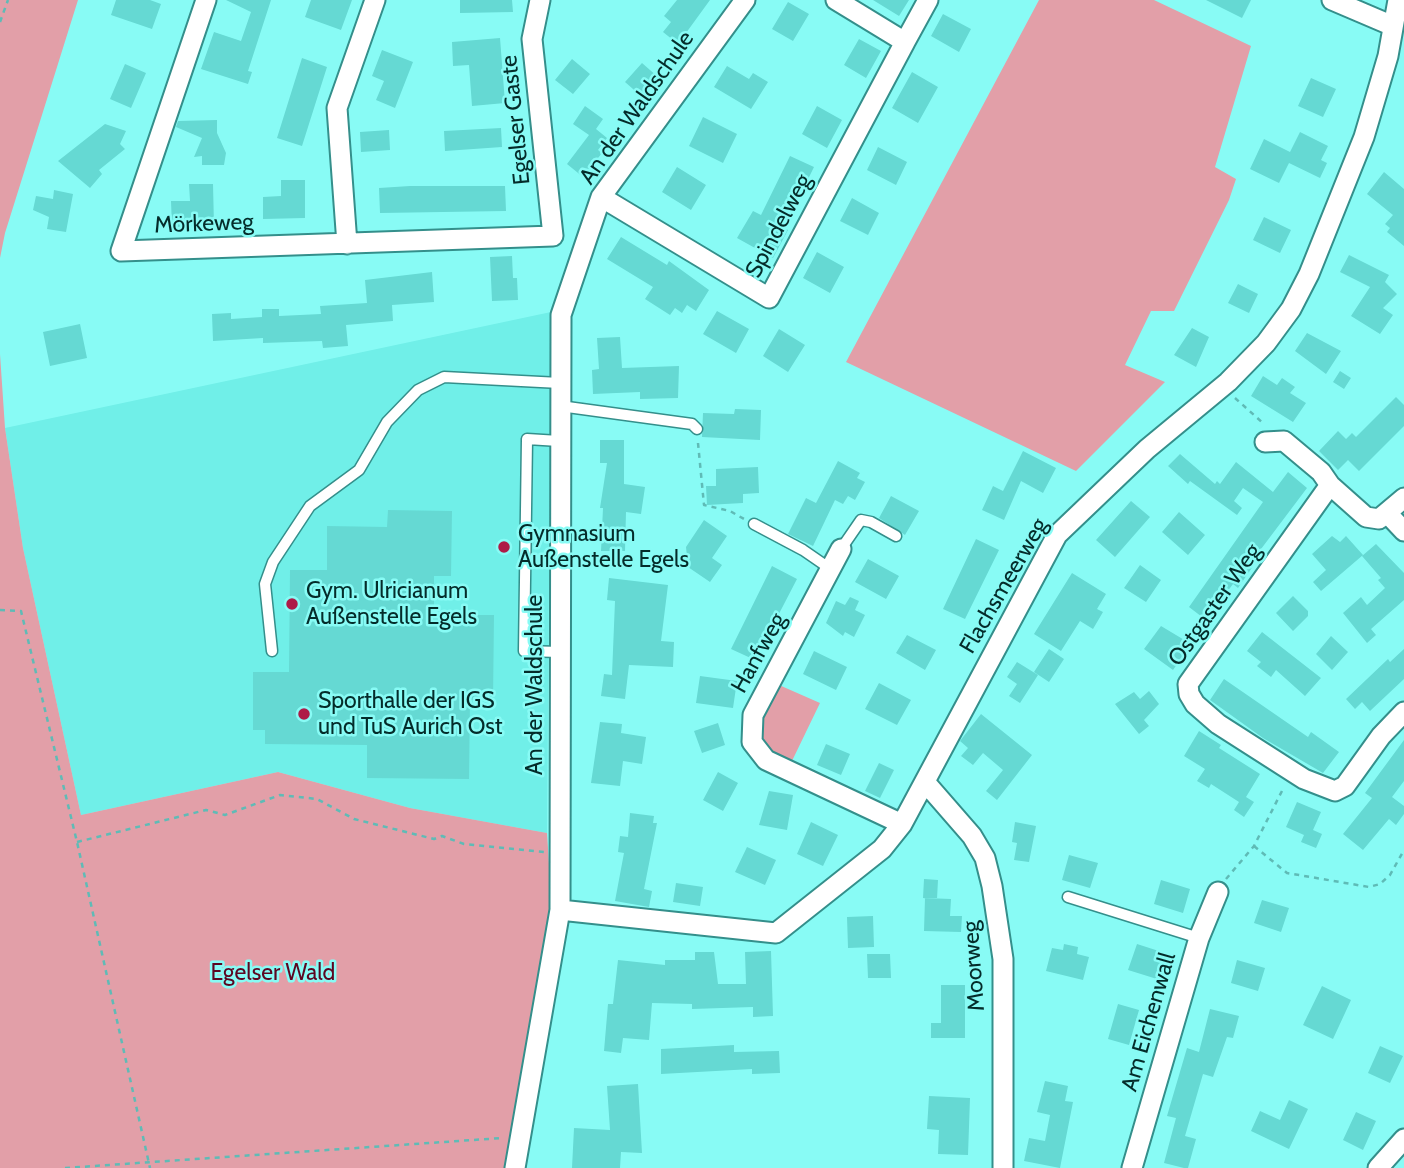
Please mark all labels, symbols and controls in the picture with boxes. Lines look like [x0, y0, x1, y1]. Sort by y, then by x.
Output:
street label: An der Waldschule [574, 26, 700, 190]
street label: Egelser Gaste [495, 54, 537, 186]
street label: Spindelweg [740, 169, 818, 283]
street label: Mörkeweg [154, 208, 254, 240]
street label: Flachsmeerweg [954, 513, 1054, 659]
place label: Gymnasium Außenstelle Egels [518, 520, 689, 574]
marker: Gymnasium Außenstelle Egels [496, 539, 512, 555]
street label: Ostgaster Weg [1163, 539, 1267, 671]
place label: Gym. Ulricianum Außenstelle Egels [306, 577, 477, 631]
street label: An der Waldschule [521, 595, 549, 775]
marker: Gym. Ulricianum Außenstelle Egels [284, 596, 300, 612]
street label: Hanfweg [726, 608, 792, 698]
place label: Sporthalle der IGS und TuS Aurich Ost [318, 687, 502, 741]
marker: Sporthalle der IGS und TuS Aurich Ost [296, 706, 312, 722]
street label: Moorweg [957, 920, 991, 1012]
street label: Am Eichenwall [1116, 949, 1182, 1095]
park label: Egelser Wald [211, 959, 335, 987]

